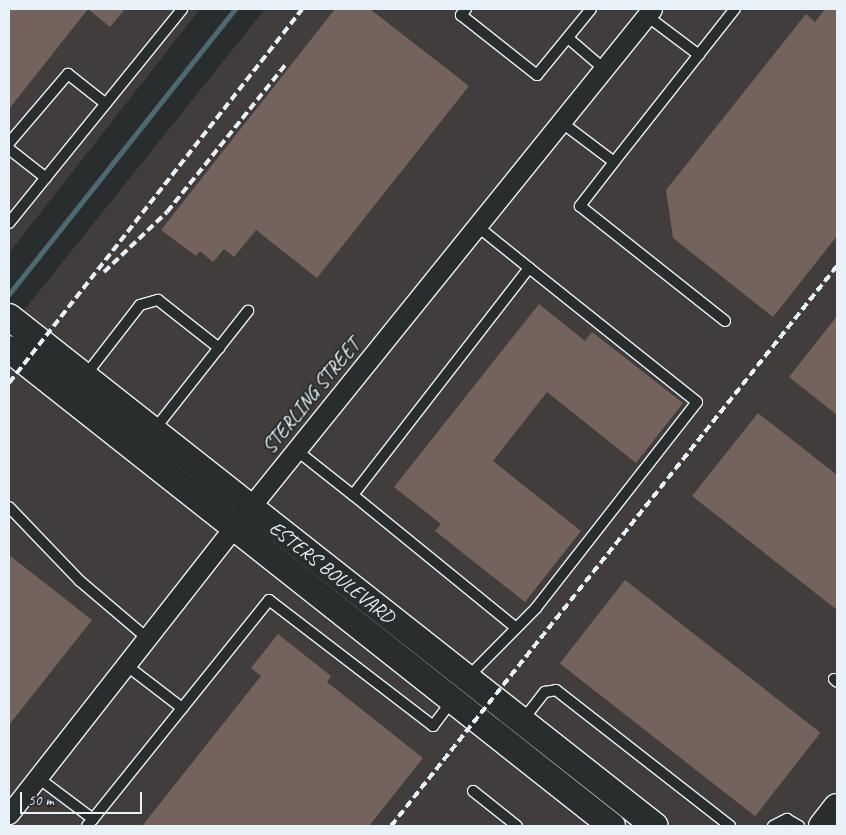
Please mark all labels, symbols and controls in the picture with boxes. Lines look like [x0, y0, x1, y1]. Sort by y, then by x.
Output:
street label: STERLING STREET [257, 334, 365, 458]
street label: ESTERS BOULEVARD [264, 515, 400, 629]
scale bar [22, 782, 145, 814]
text: 50 m [28, 791, 54, 810]

